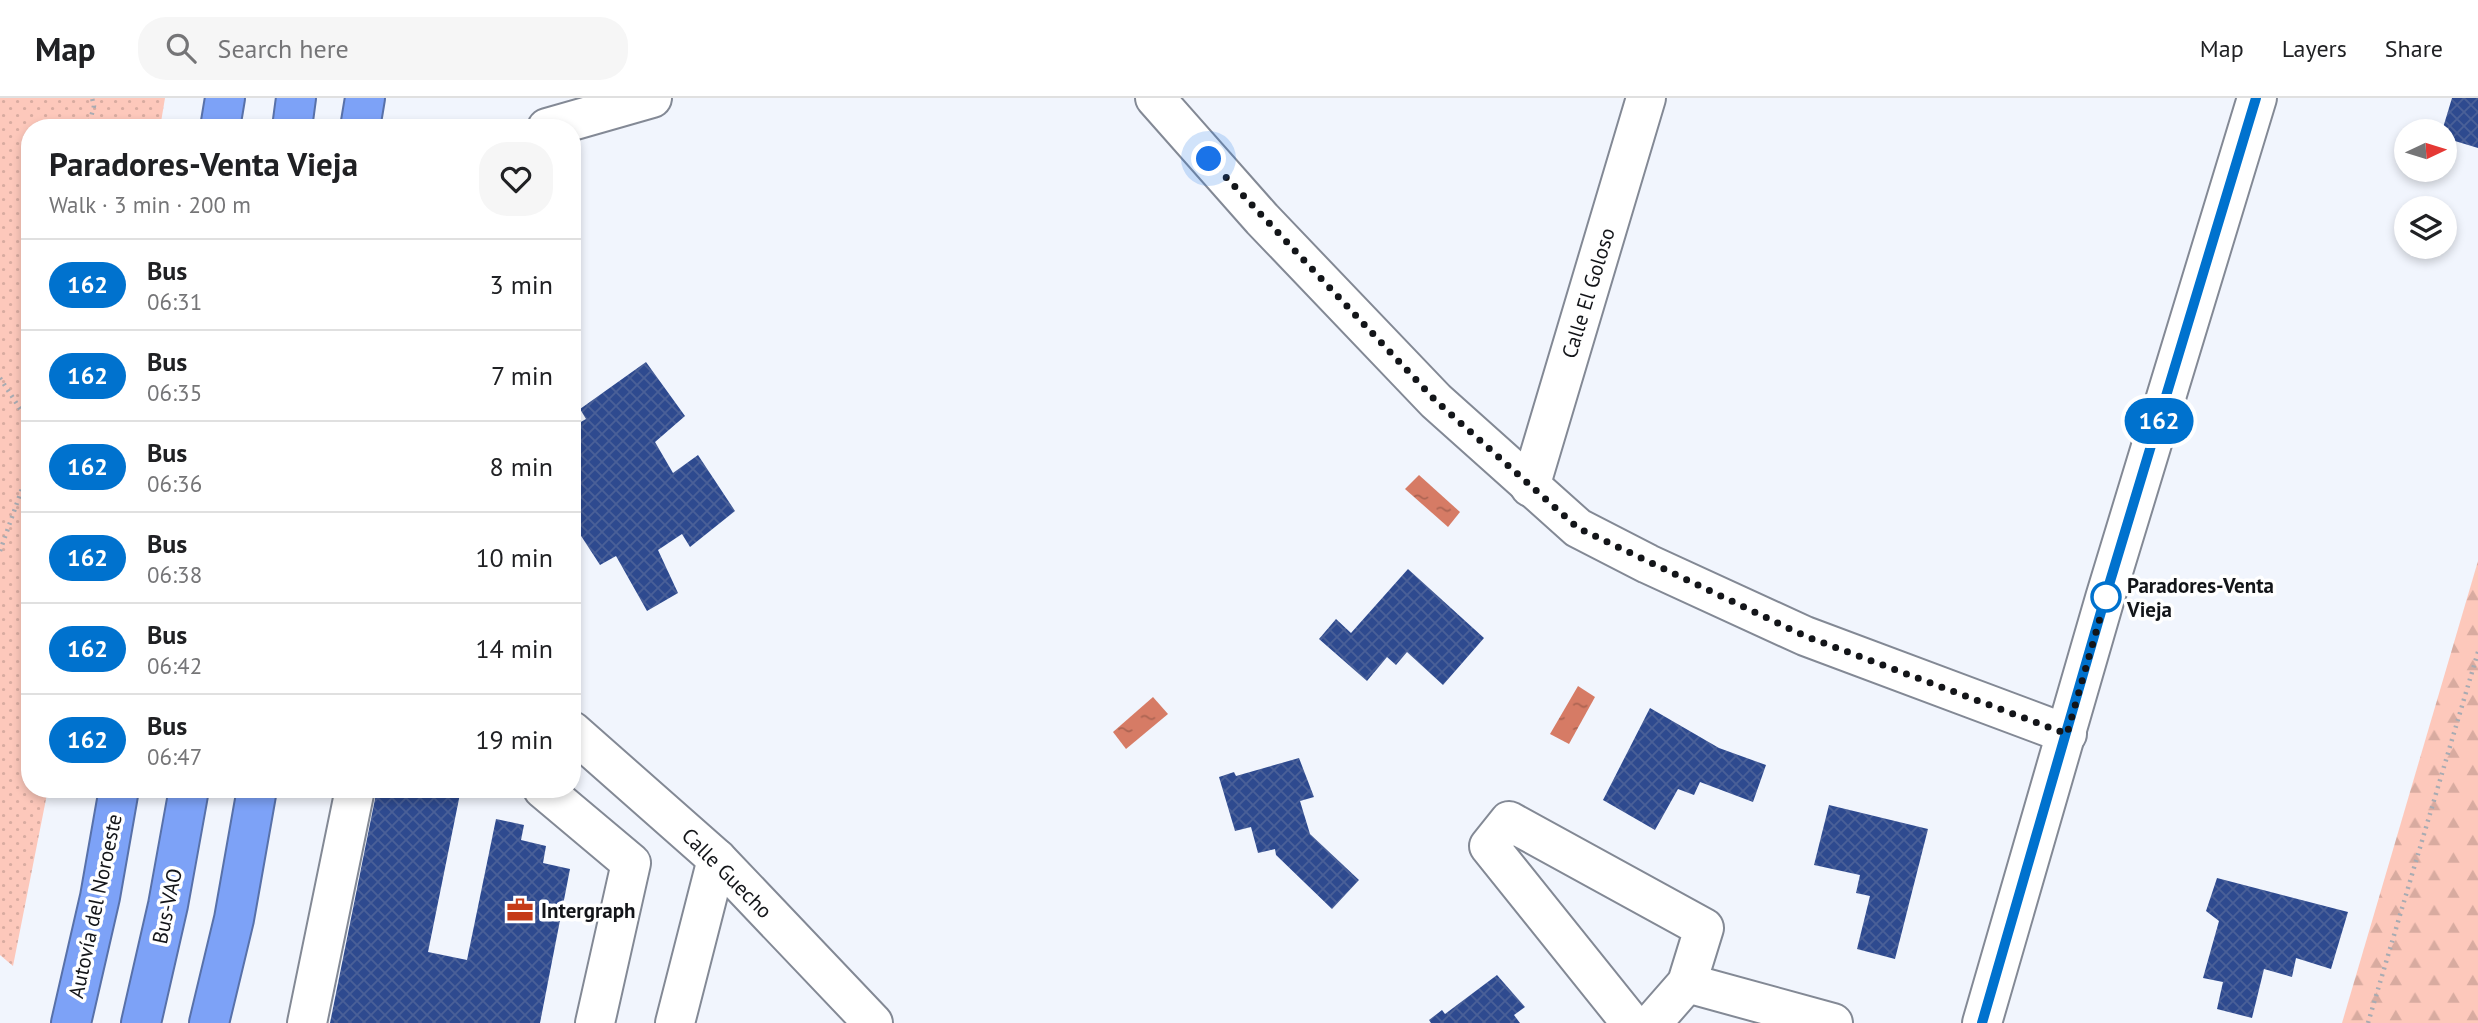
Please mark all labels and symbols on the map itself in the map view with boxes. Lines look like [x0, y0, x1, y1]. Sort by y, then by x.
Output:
north arrow [2394, 119, 2457, 182]
your location [1191, 141, 1226, 176]
street label: Calle El Goloso [1555, 224, 1621, 362]
line badge: 162 [2119, 398, 2199, 444]
place label: Paradores-Venta Vieja [2126, 572, 2274, 623]
marker: Paradores-Venta Vieja [2091, 582, 2121, 612]
street label: Autovía del Noroeste [62, 811, 128, 1001]
street label: Calle Guecho [676, 822, 778, 924]
street label: Bus-VAO [146, 866, 188, 946]
office icon: Intergraph [505, 895, 535, 925]
place label: Intergraph [541, 897, 636, 924]

